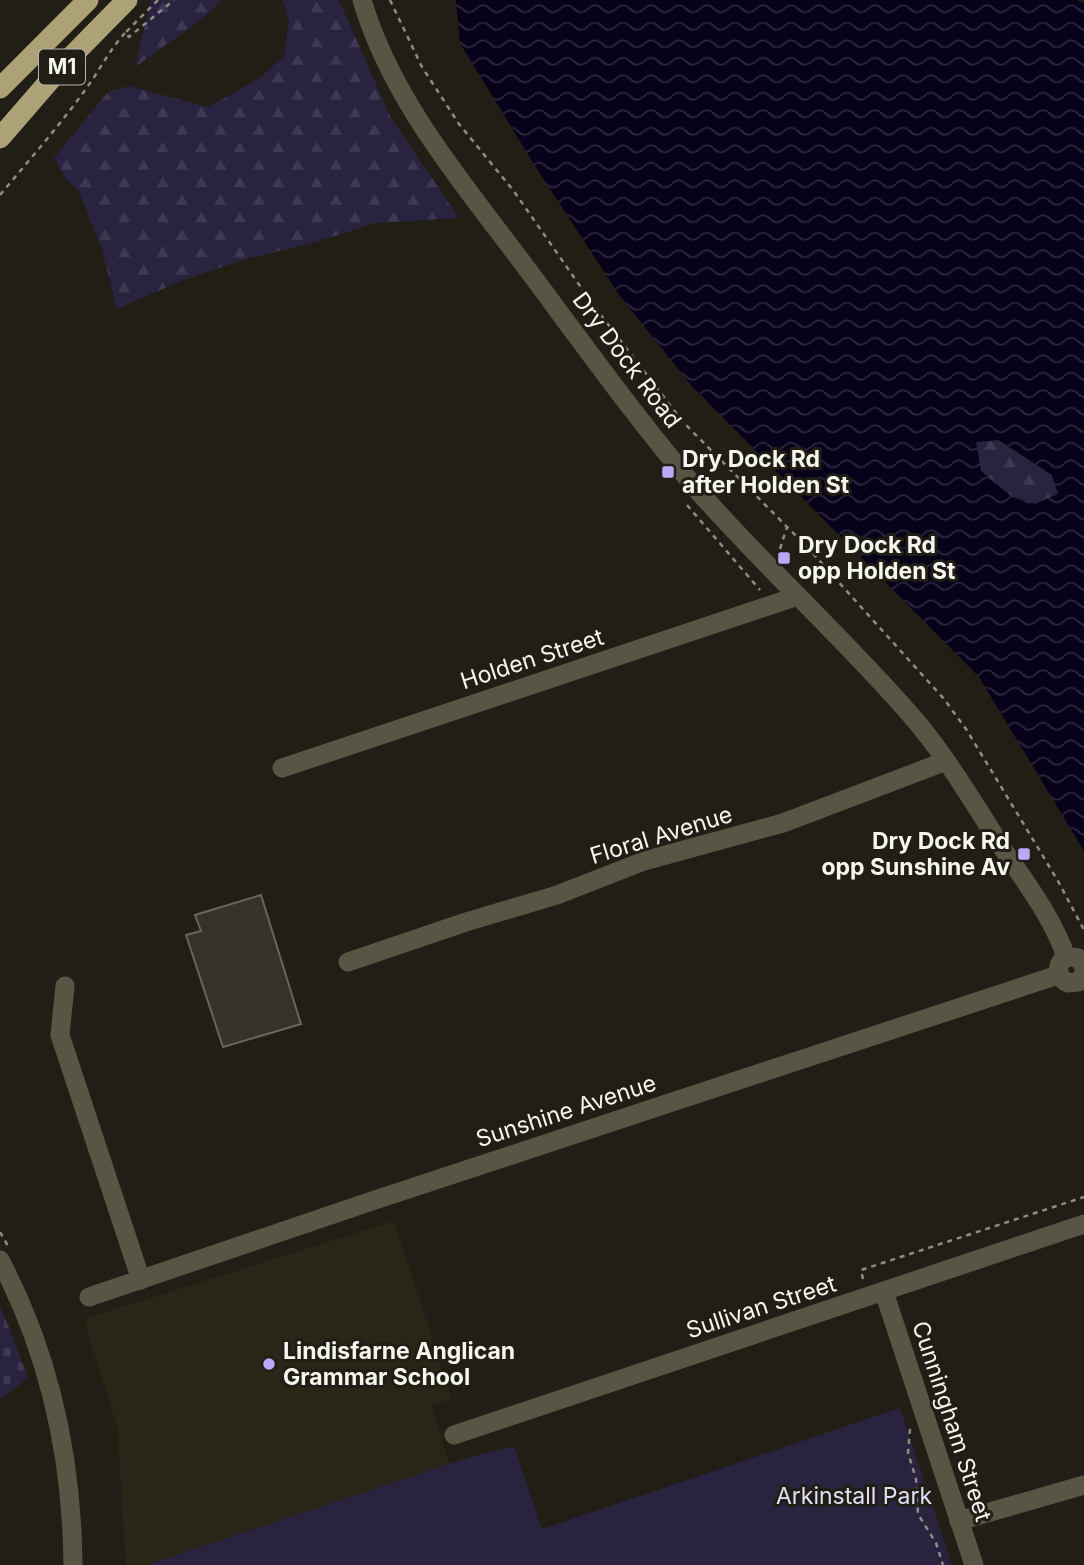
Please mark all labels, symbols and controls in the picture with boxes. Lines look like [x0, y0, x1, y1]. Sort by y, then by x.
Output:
road number: M1 [39, 50, 85, 84]
street label: Dry Dock Road [567, 286, 687, 434]
place label: Dry Dock Rd after Holden St [682, 445, 850, 499]
marker: Dry Dock Rd after Holden St [660, 464, 676, 480]
place label: Dry Dock Rd opp Holden St [798, 531, 956, 585]
marker: Dry Dock Rd opp Holden St [776, 550, 792, 566]
street label: Holden Street [457, 623, 608, 695]
street label: Floral Avenue [586, 800, 736, 870]
place label: Dry Dock Rd opp Sunshine Av [821, 827, 1010, 881]
marker: Dry Dock Rd opp Sunshine Av [1016, 846, 1032, 862]
street label: Sunshine Avenue [473, 1069, 659, 1153]
street label: Sullivan Street [683, 1269, 840, 1344]
street label: Cunningham Street [906, 1317, 998, 1525]
place label: Lindisfarne Anglican Grammar School [283, 1337, 515, 1391]
marker: Lindisfarne Anglican Grammar School [261, 1356, 277, 1372]
park label: Arkinstall Park [776, 1482, 932, 1510]

